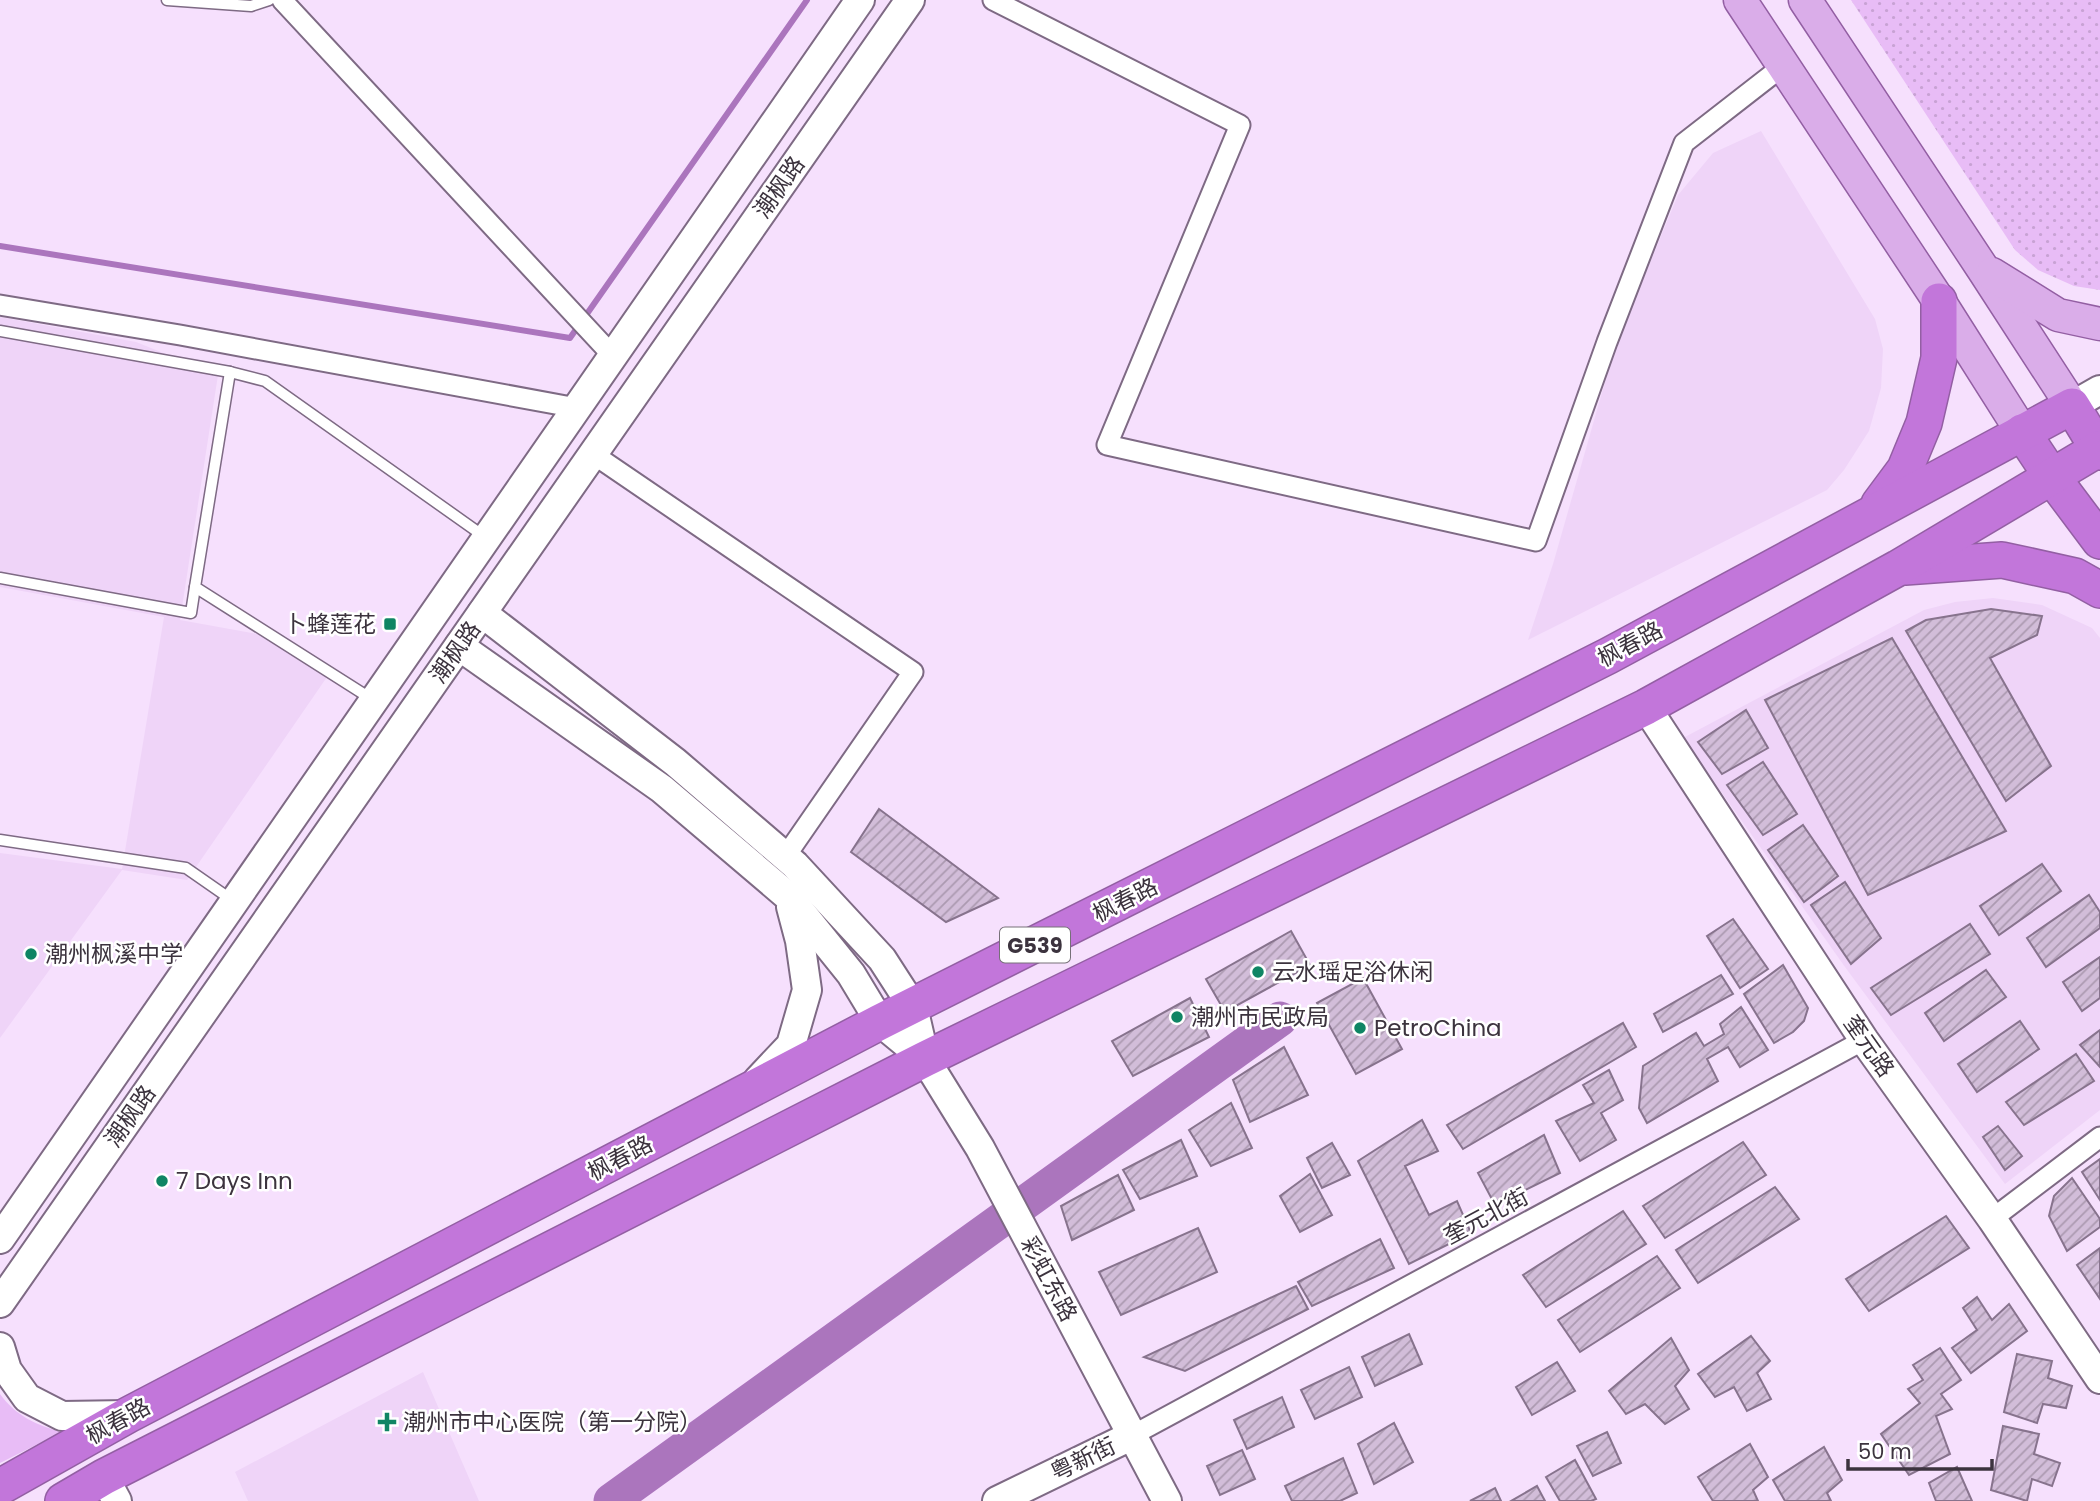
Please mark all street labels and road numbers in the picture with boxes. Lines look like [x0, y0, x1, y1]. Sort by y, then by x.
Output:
street label: 潮枫路 [746, 150, 812, 224]
street label: 枫春路 [1592, 614, 1668, 674]
street label: 潮枫路 [422, 615, 488, 689]
street label: 枫春路 [1087, 870, 1163, 930]
road number: G539 [1000, 928, 1070, 962]
street label: 奎元路 [1836, 1009, 1902, 1083]
street label: 潮枫路 [97, 1079, 163, 1153]
street label: 枫春路 [582, 1128, 658, 1188]
street label: 奎元北街 [1438, 1180, 1534, 1252]
street label: 彩虹东路 [1013, 1231, 1085, 1327]
street label: 枫春路 [80, 1390, 156, 1452]
street label: 粤新街 [1045, 1429, 1121, 1489]

